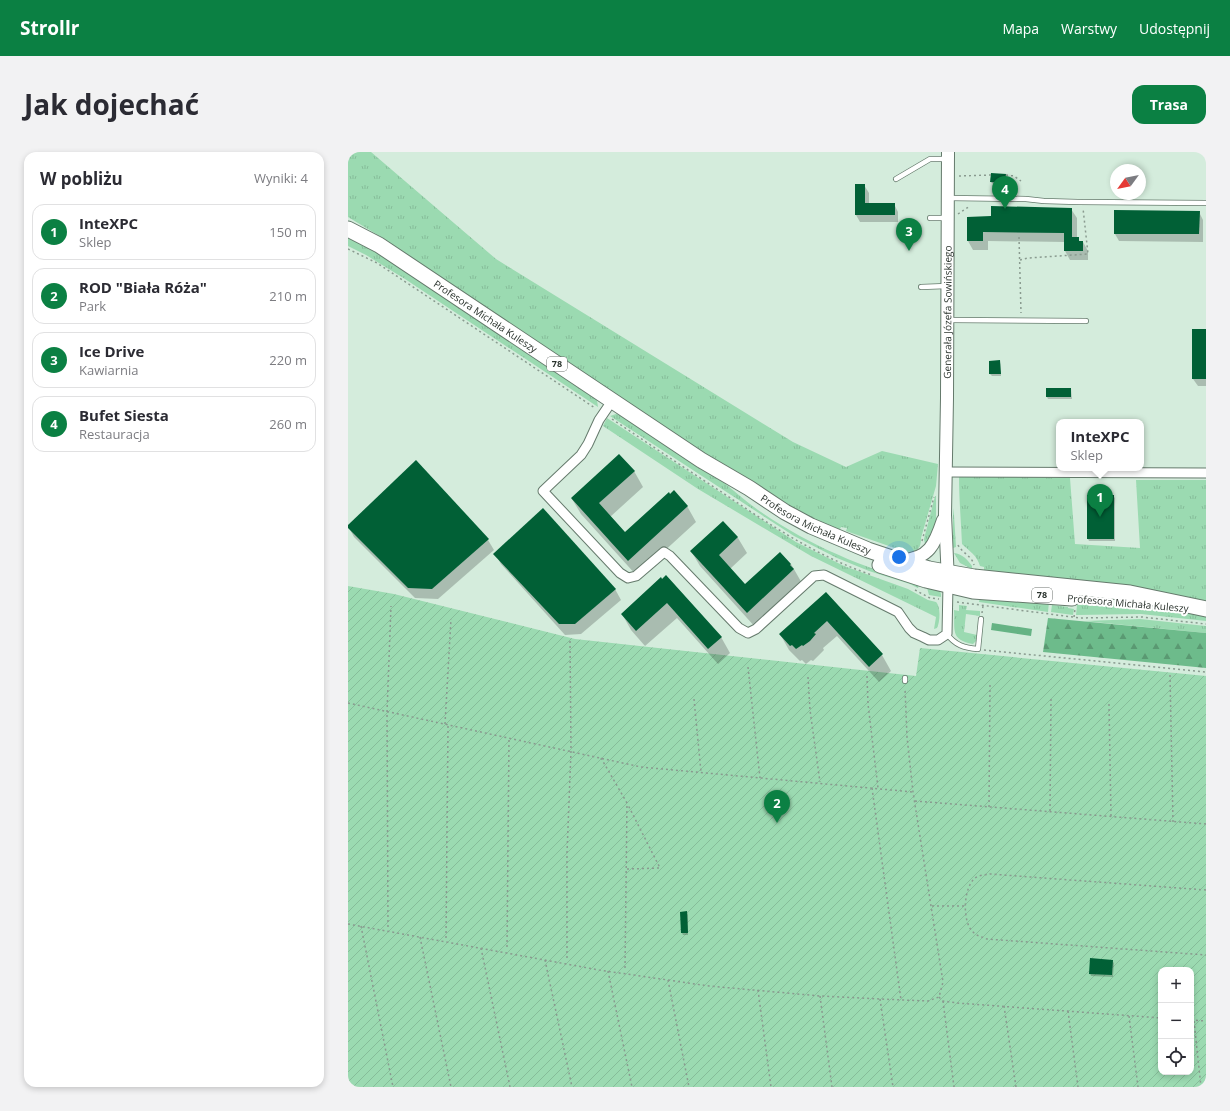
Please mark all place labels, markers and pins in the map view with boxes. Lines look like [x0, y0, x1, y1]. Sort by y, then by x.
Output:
pin: 4 [992, 176, 1018, 209]
pin: 3 [896, 218, 922, 251]
pin: 1 [1087, 484, 1113, 517]
pin: 2 [764, 790, 790, 823]

